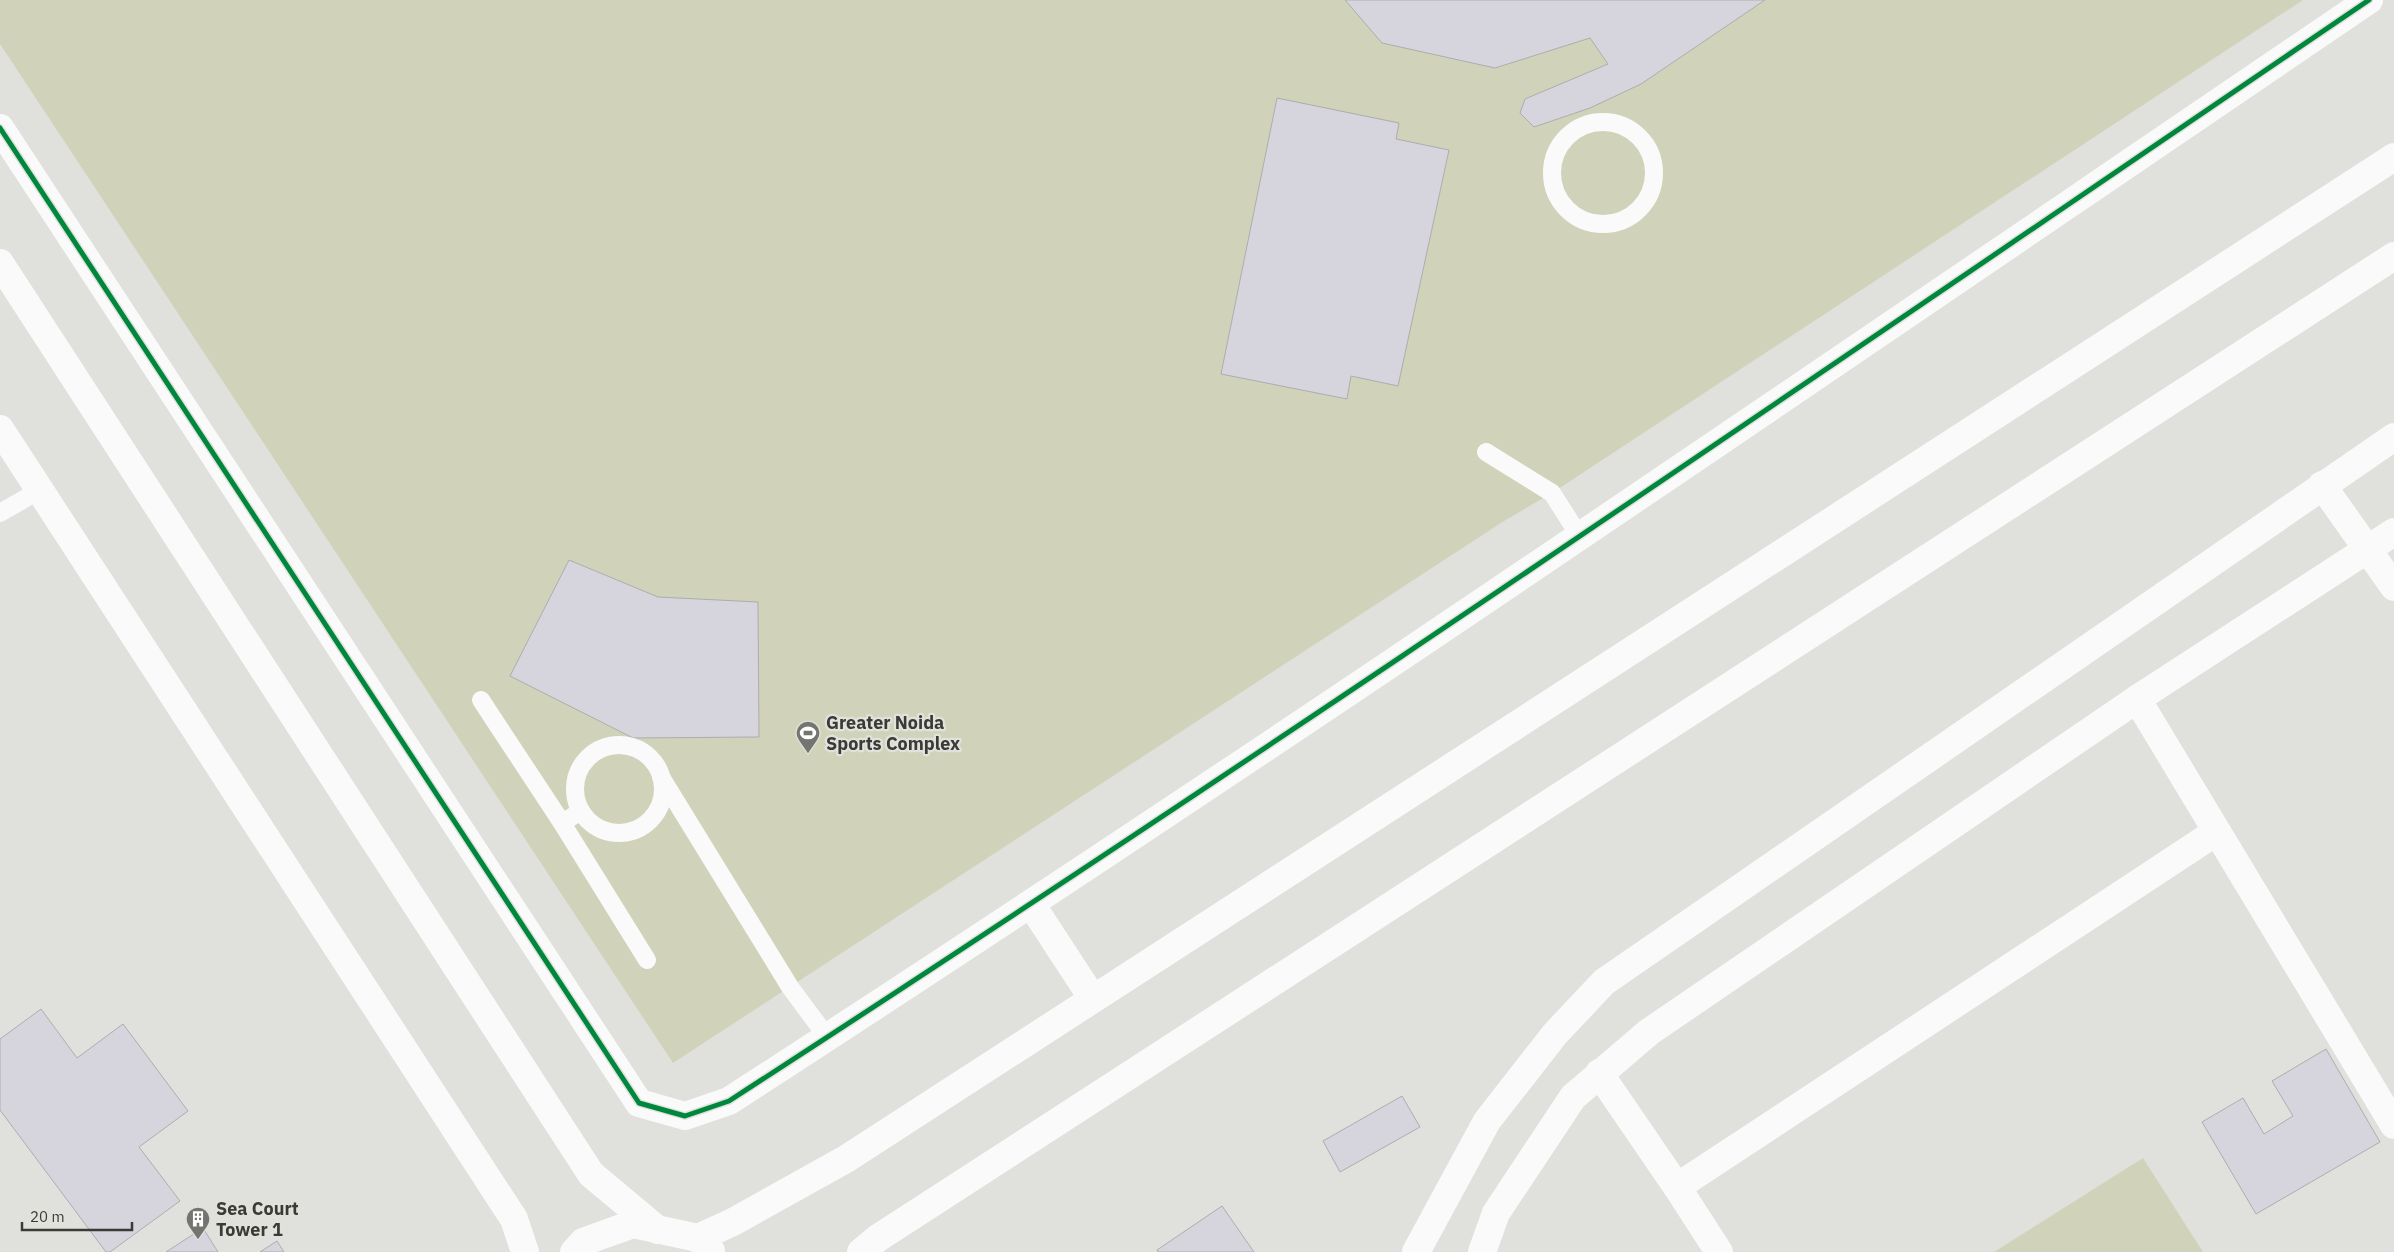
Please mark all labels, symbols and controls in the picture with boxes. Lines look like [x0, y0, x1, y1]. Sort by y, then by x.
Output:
place label: Greater Noida Sports Complex [826, 711, 960, 755]
sports icon: Greater Noida Sports Complex [795, 720, 821, 754]
place label: Sea Court Tower 1 [216, 1197, 299, 1241]
scale bar [22, 1200, 132, 1232]
building icon: Sea Court Tower 1 [185, 1206, 211, 1240]
text: 20 m [30, 1207, 65, 1226]

